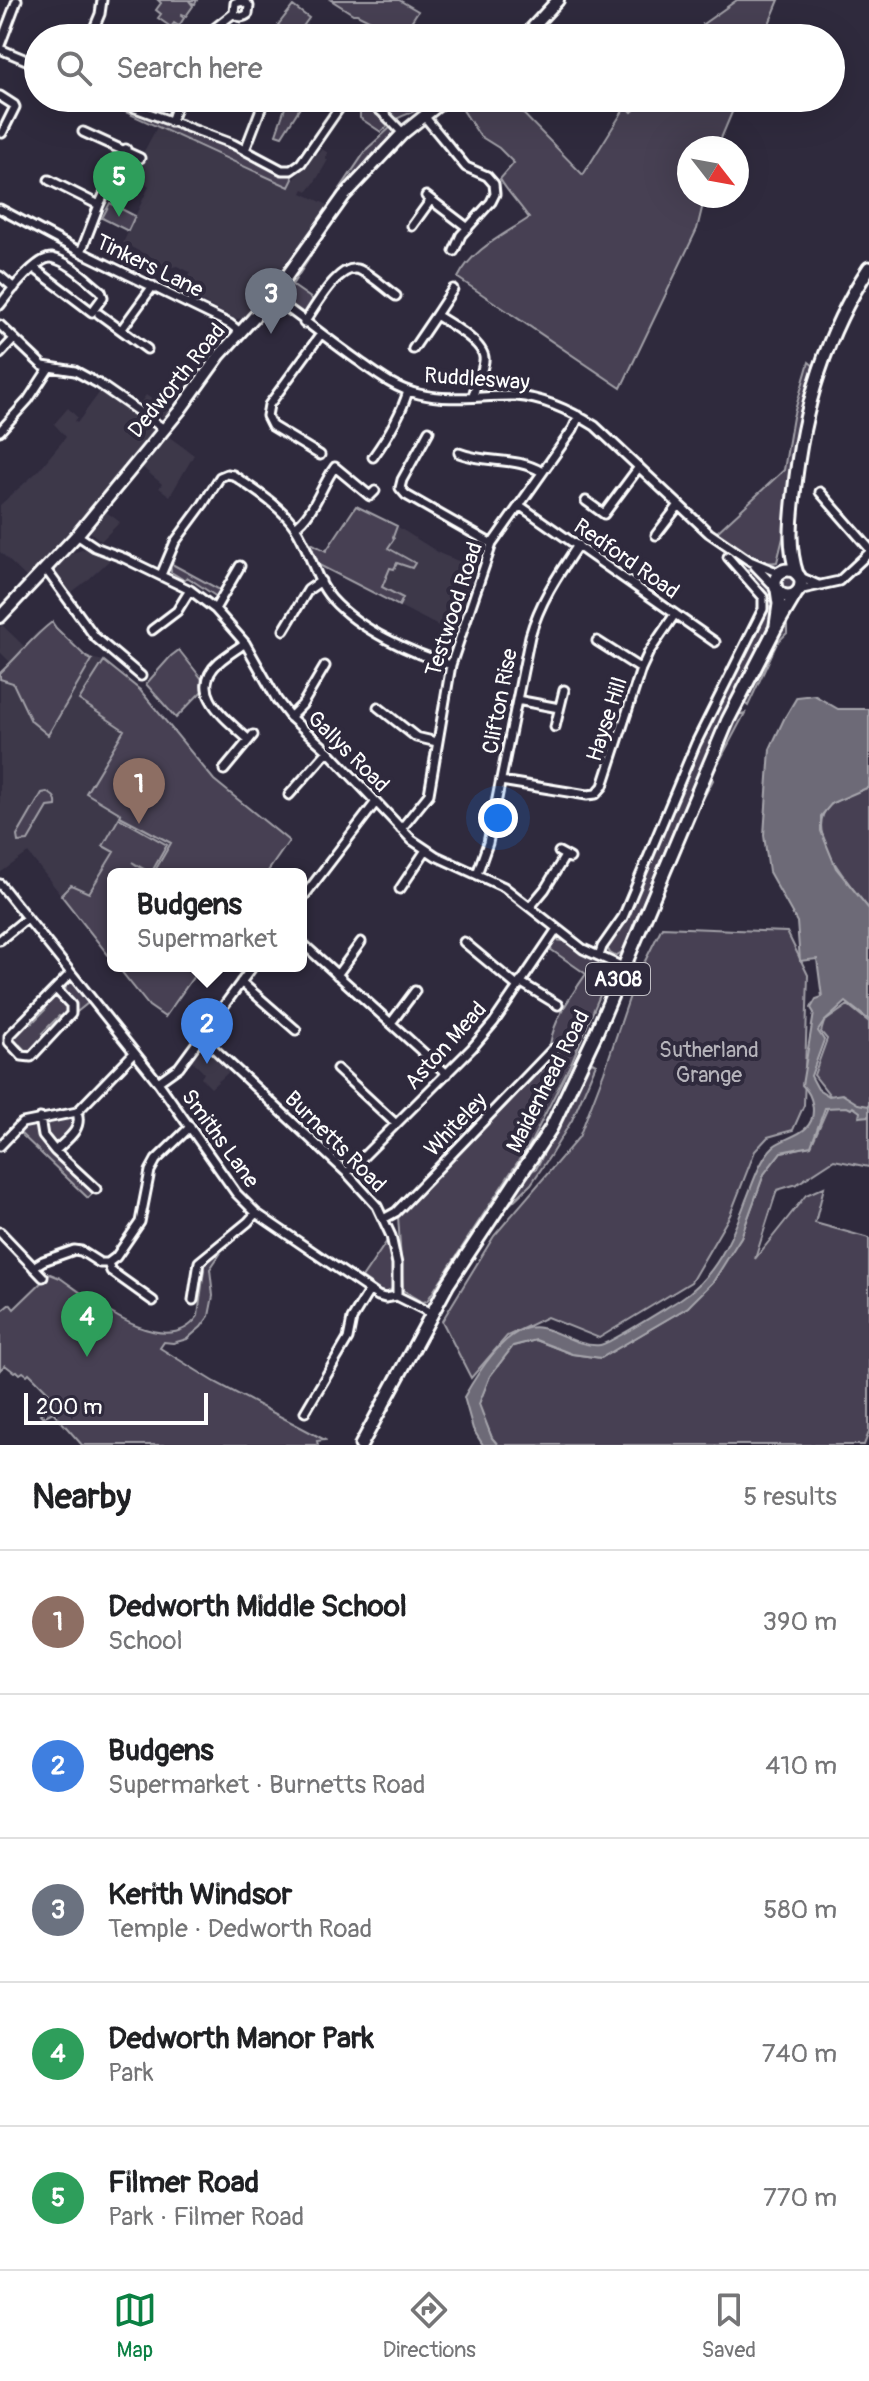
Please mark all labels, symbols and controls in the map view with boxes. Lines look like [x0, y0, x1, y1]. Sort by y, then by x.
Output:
search box [24, 24, 845, 112]
icon: search [52, 46, 96, 90]
text: Search here [116, 50, 263, 87]
north arrow [677, 136, 749, 208]
pin: 5 [93, 151, 145, 217]
street label: Tinkers Lane [91, 228, 208, 304]
pin: 3 [245, 268, 297, 334]
street label: Dedworth Road [122, 318, 232, 444]
street label: Ruddlesway [423, 361, 531, 397]
street label: Redford Road [568, 512, 685, 605]
street label: Testwood Road [419, 538, 489, 680]
street label: Clifton Rise [476, 646, 524, 756]
street label: Hayse Hill [580, 673, 634, 765]
street label: Gallys Road [301, 705, 395, 799]
pin: 1 [113, 758, 165, 824]
your location [478, 798, 518, 838]
popup [107, 868, 307, 972]
text: Budgens [136, 886, 242, 923]
text: Supermarket [136, 923, 278, 955]
road number: A308 [586, 963, 650, 995]
street label: Aston Mead [399, 996, 493, 1096]
pin: 2 [181, 998, 233, 1064]
street label: Maidenhead Road [500, 1005, 596, 1157]
park label: Sutherland Grange [659, 1036, 759, 1089]
street label: Smiths Lane [175, 1084, 266, 1194]
street label: Burnetts Road [279, 1085, 392, 1198]
street label: Whiteley [418, 1087, 493, 1163]
pin: 4 [61, 1291, 113, 1357]
scale bar [24, 1389, 208, 1425]
text: 200 m [36, 1393, 103, 1421]
text: Nearby [32, 1476, 131, 1519]
text: 5 results [743, 1481, 837, 1513]
text: Dedworth Middle School [108, 1588, 407, 1625]
text: 1 [53, 1606, 63, 1638]
text: 390 m [763, 1606, 837, 1638]
text: School [108, 1625, 183, 1657]
text: Budgens [108, 1732, 214, 1769]
text: 2 [51, 1750, 65, 1782]
text: 410 m [765, 1750, 837, 1782]
text: Supermarket · Burnetts Road [108, 1769, 426, 1801]
text: Kerith Windsor [108, 1876, 292, 1913]
text: 3 [51, 1894, 65, 1926]
text: 580 m [763, 1894, 837, 1926]
text: Temple · Dedworth Road [108, 1913, 372, 1945]
text: Dedworth Manor Park [108, 2020, 374, 2057]
text: 4 [50, 2038, 66, 2070]
text: 740 m [762, 2038, 837, 2070]
text: Park [108, 2057, 154, 2089]
text: Filmer Road [108, 2164, 259, 2201]
text: 5 [51, 2182, 65, 2214]
text: 770 m [763, 2182, 837, 2214]
text: Park · Filmer Road [108, 2201, 304, 2233]
tab: Map [113, 2288, 157, 2364]
tab: Directions [383, 2288, 476, 2364]
tab: Saved [702, 2288, 756, 2364]

